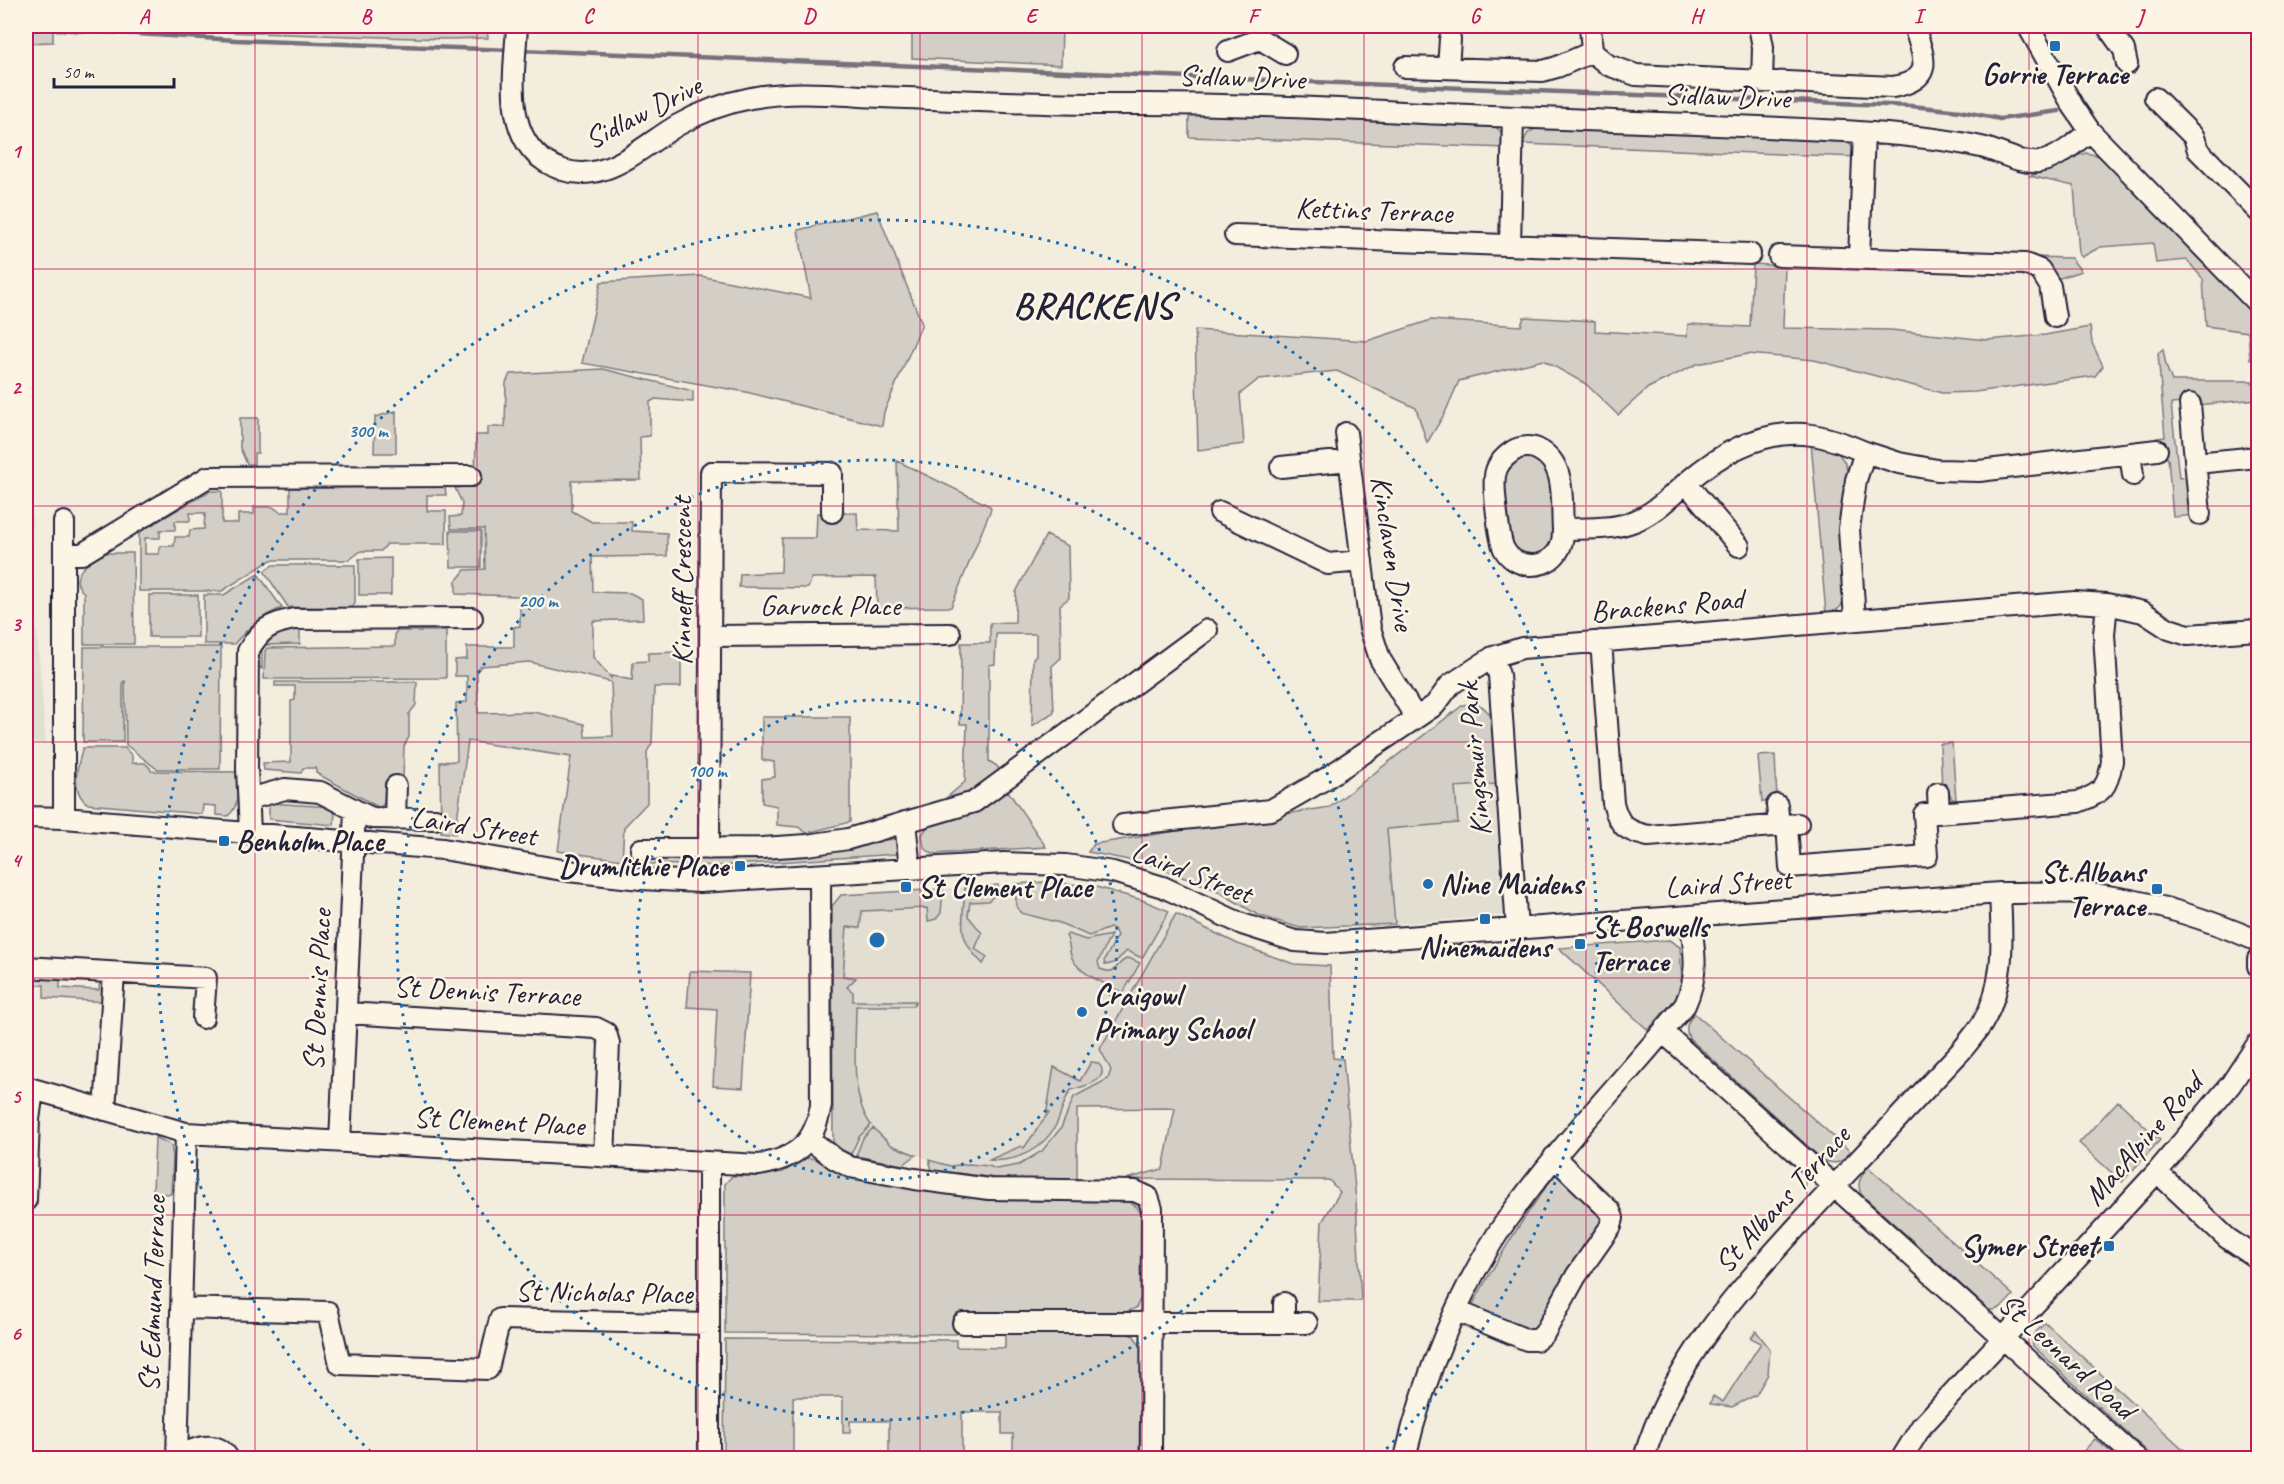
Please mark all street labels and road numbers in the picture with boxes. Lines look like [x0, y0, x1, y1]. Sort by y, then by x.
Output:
street label: Sidlaw Drive [1178, 56, 1308, 98]
street label: Sidlaw Drive [578, 65, 710, 158]
street label: Sidlaw Drive [1663, 75, 1793, 117]
street label: Kettins Terrace [1295, 188, 1455, 232]
street label: Kinclaven Drive [1362, 473, 1424, 635]
street label: Kinneff Crescent [662, 494, 700, 665]
street label: Brackens Road [1589, 579, 1749, 631]
street label: Garvock Place [760, 586, 903, 624]
street label: Kingsmuir Park [1448, 678, 1500, 838]
street label: Laird Street [409, 797, 542, 855]
street label: Laird Street [1126, 832, 1261, 913]
street label: Laird Street [1664, 859, 1795, 906]
street label: St Dennis Place [294, 906, 340, 1072]
street label: St Dennis Terrace [393, 967, 583, 1015]
street label: MacAlpine Road [2075, 1062, 2214, 1213]
street label: St Clement Place [413, 1098, 587, 1145]
street label: St Albans Terrace [1706, 1116, 1860, 1281]
street label: St Edmund Terrace [130, 1193, 174, 1393]
street label: St Nicholas Place [515, 1271, 695, 1313]
street label: St Leonard Road [1991, 1285, 2147, 1430]

